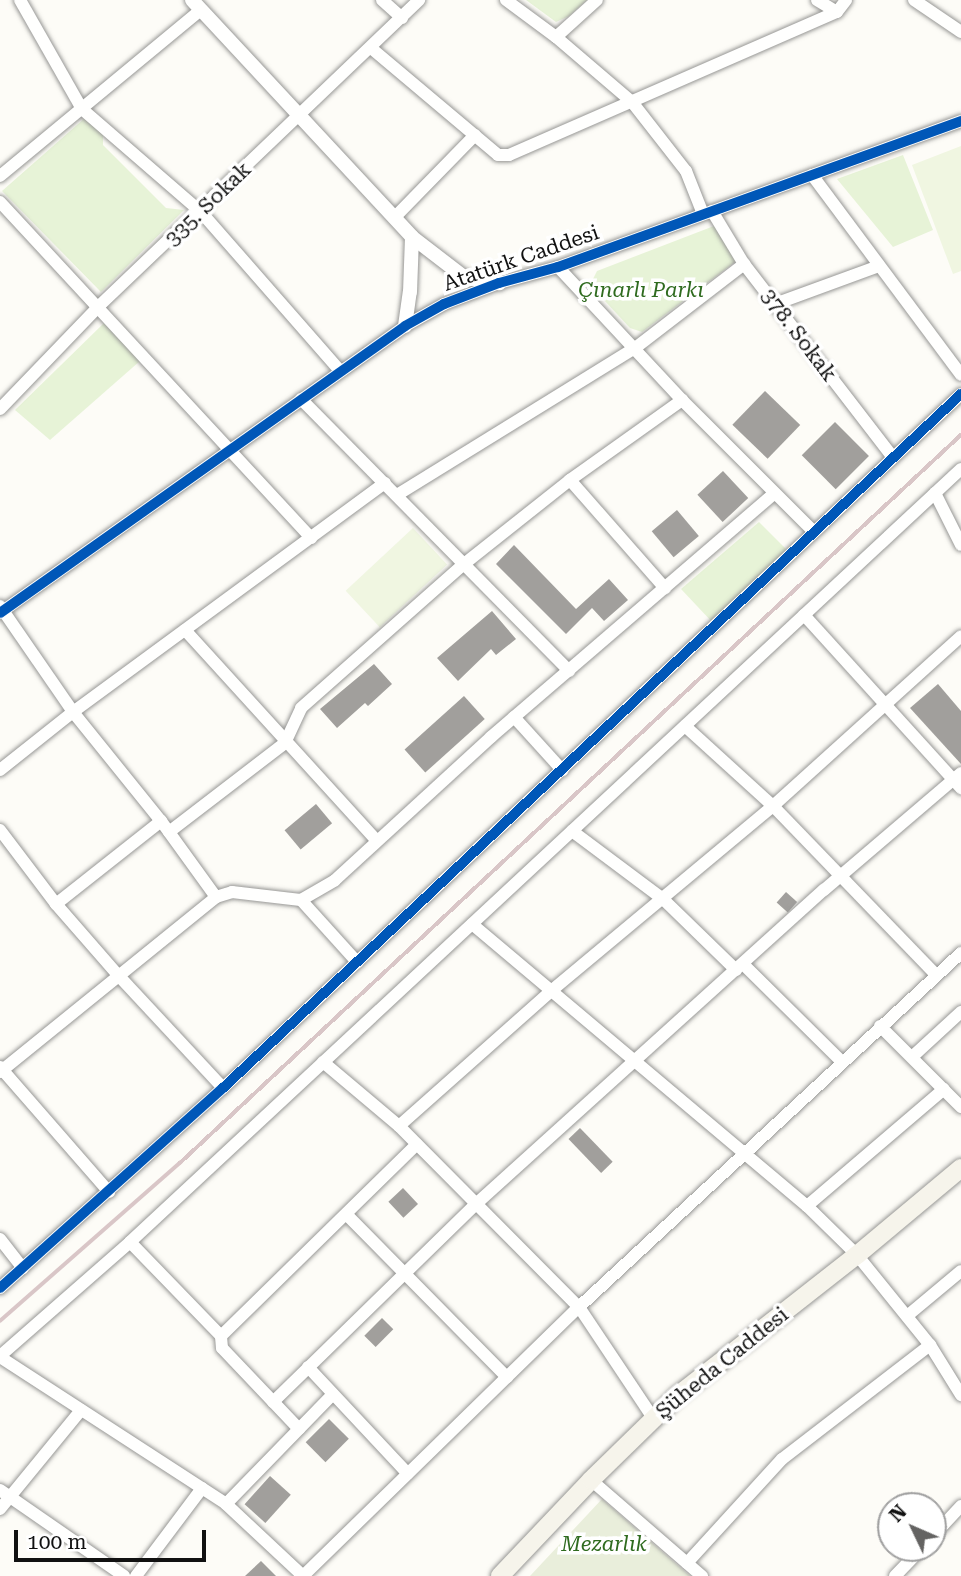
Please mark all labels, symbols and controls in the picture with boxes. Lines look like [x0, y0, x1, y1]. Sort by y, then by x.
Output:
street label: 335. Sokak [160, 157, 256, 251]
street label: Atatürk Caddesi [440, 220, 602, 296]
park label: Çınarlı Parkı [578, 277, 704, 303]
street label: 378. Sokak [756, 284, 842, 386]
street label: Şüheda Caddesi [651, 1302, 793, 1424]
north arrow [877, 1492, 947, 1562]
text: N [885, 1500, 911, 1527]
scale bar [18, 1516, 210, 1560]
text: 100 m [27, 1530, 87, 1554]
park label: Mezarlık [561, 1531, 647, 1557]

